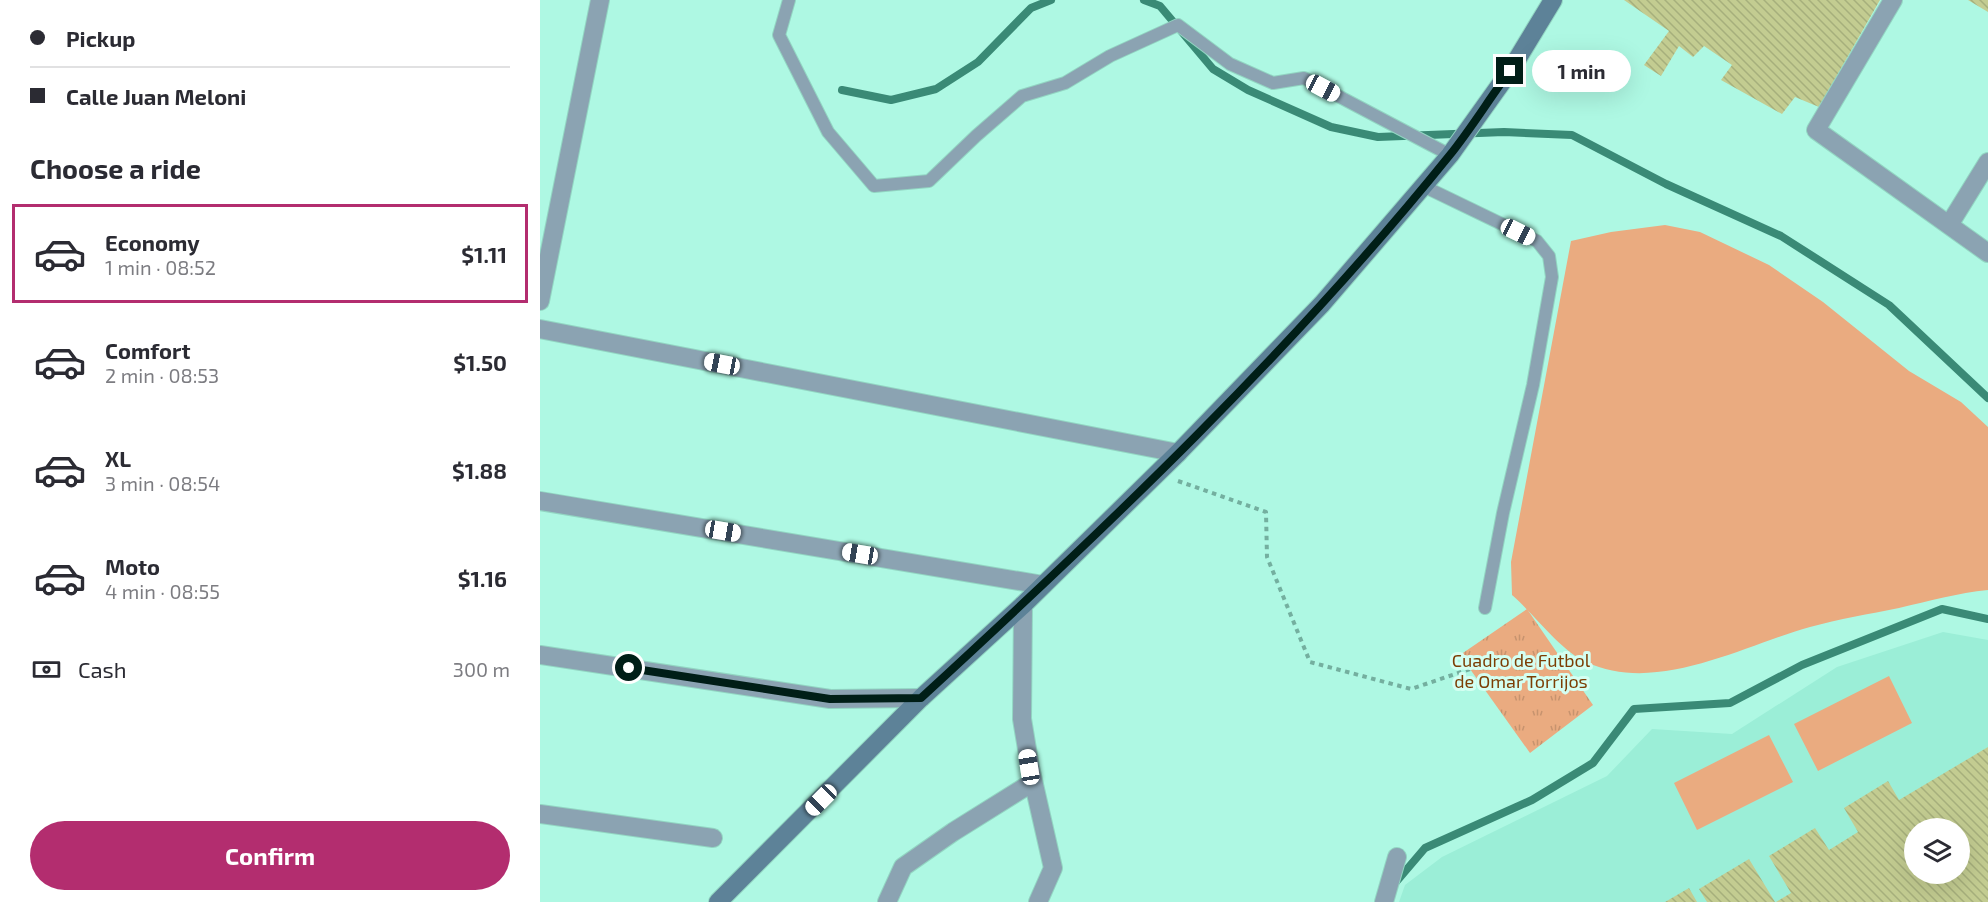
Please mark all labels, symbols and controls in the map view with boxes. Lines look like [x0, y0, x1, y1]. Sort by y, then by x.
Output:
text: Pickup [66, 25, 135, 51]
callout: 1 min [1531, 50, 1630, 92]
route end [1496, 57, 1523, 84]
text: 1 min [1557, 59, 1606, 83]
car [1303, 72, 1343, 104]
text: Calle Juan Meloni [66, 83, 246, 109]
text: Choose a ride [30, 152, 201, 184]
car [1498, 216, 1538, 248]
icon: car [33, 227, 87, 281]
text: Economy [105, 229, 200, 255]
text: $1.11 [461, 241, 507, 267]
text: 1 min · 08:52 [105, 255, 216, 279]
icon: car [33, 335, 87, 389]
text: Comfort [105, 337, 190, 363]
text: $1.50 [453, 349, 507, 375]
car [703, 352, 741, 376]
text: 2 min · 08:53 [105, 363, 219, 387]
icon: car [33, 443, 87, 497]
text: XL [105, 445, 131, 471]
text: $1.88 [452, 457, 507, 483]
text: 3 min · 08:54 [105, 471, 220, 495]
car [704, 519, 742, 543]
car [841, 542, 879, 566]
icon: car [33, 551, 87, 605]
text: Moto [105, 553, 160, 579]
text: $1.16 [458, 565, 507, 591]
text: 4 min · 08:55 [105, 579, 220, 603]
park label: Cuadro de Futbol de Omar Torrijos [1452, 649, 1591, 692]
icon: cash [30, 653, 63, 686]
route start [615, 654, 642, 681]
text: Cash [78, 656, 127, 682]
text: 300 m [453, 657, 510, 681]
car [1017, 748, 1041, 786]
car [802, 781, 840, 819]
map controls [1904, 818, 1970, 884]
button: layers [1904, 818, 1970, 884]
button: Confirm [30, 821, 510, 890]

